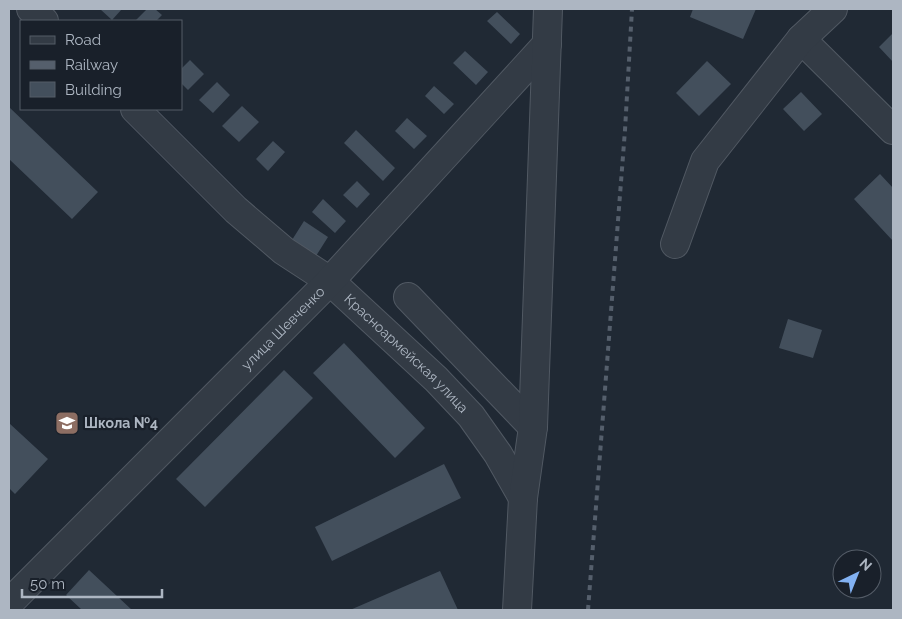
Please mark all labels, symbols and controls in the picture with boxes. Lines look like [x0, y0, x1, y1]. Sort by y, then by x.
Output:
legend [20, 20, 182, 110]
text: Road [65, 31, 101, 49]
text: Railway [65, 56, 118, 74]
text: Building [65, 81, 122, 99]
street label: улица Шевченко [238, 283, 328, 373]
street label: Красноармейская улица [341, 291, 471, 416]
school or university icon: Школа №4 [54, 410, 80, 436]
place label: Школа №4 [84, 415, 158, 431]
north arrow [832, 549, 882, 599]
text: N [857, 555, 875, 574]
scale bar [22, 566, 162, 598]
text: 50 m [30, 575, 65, 593]

